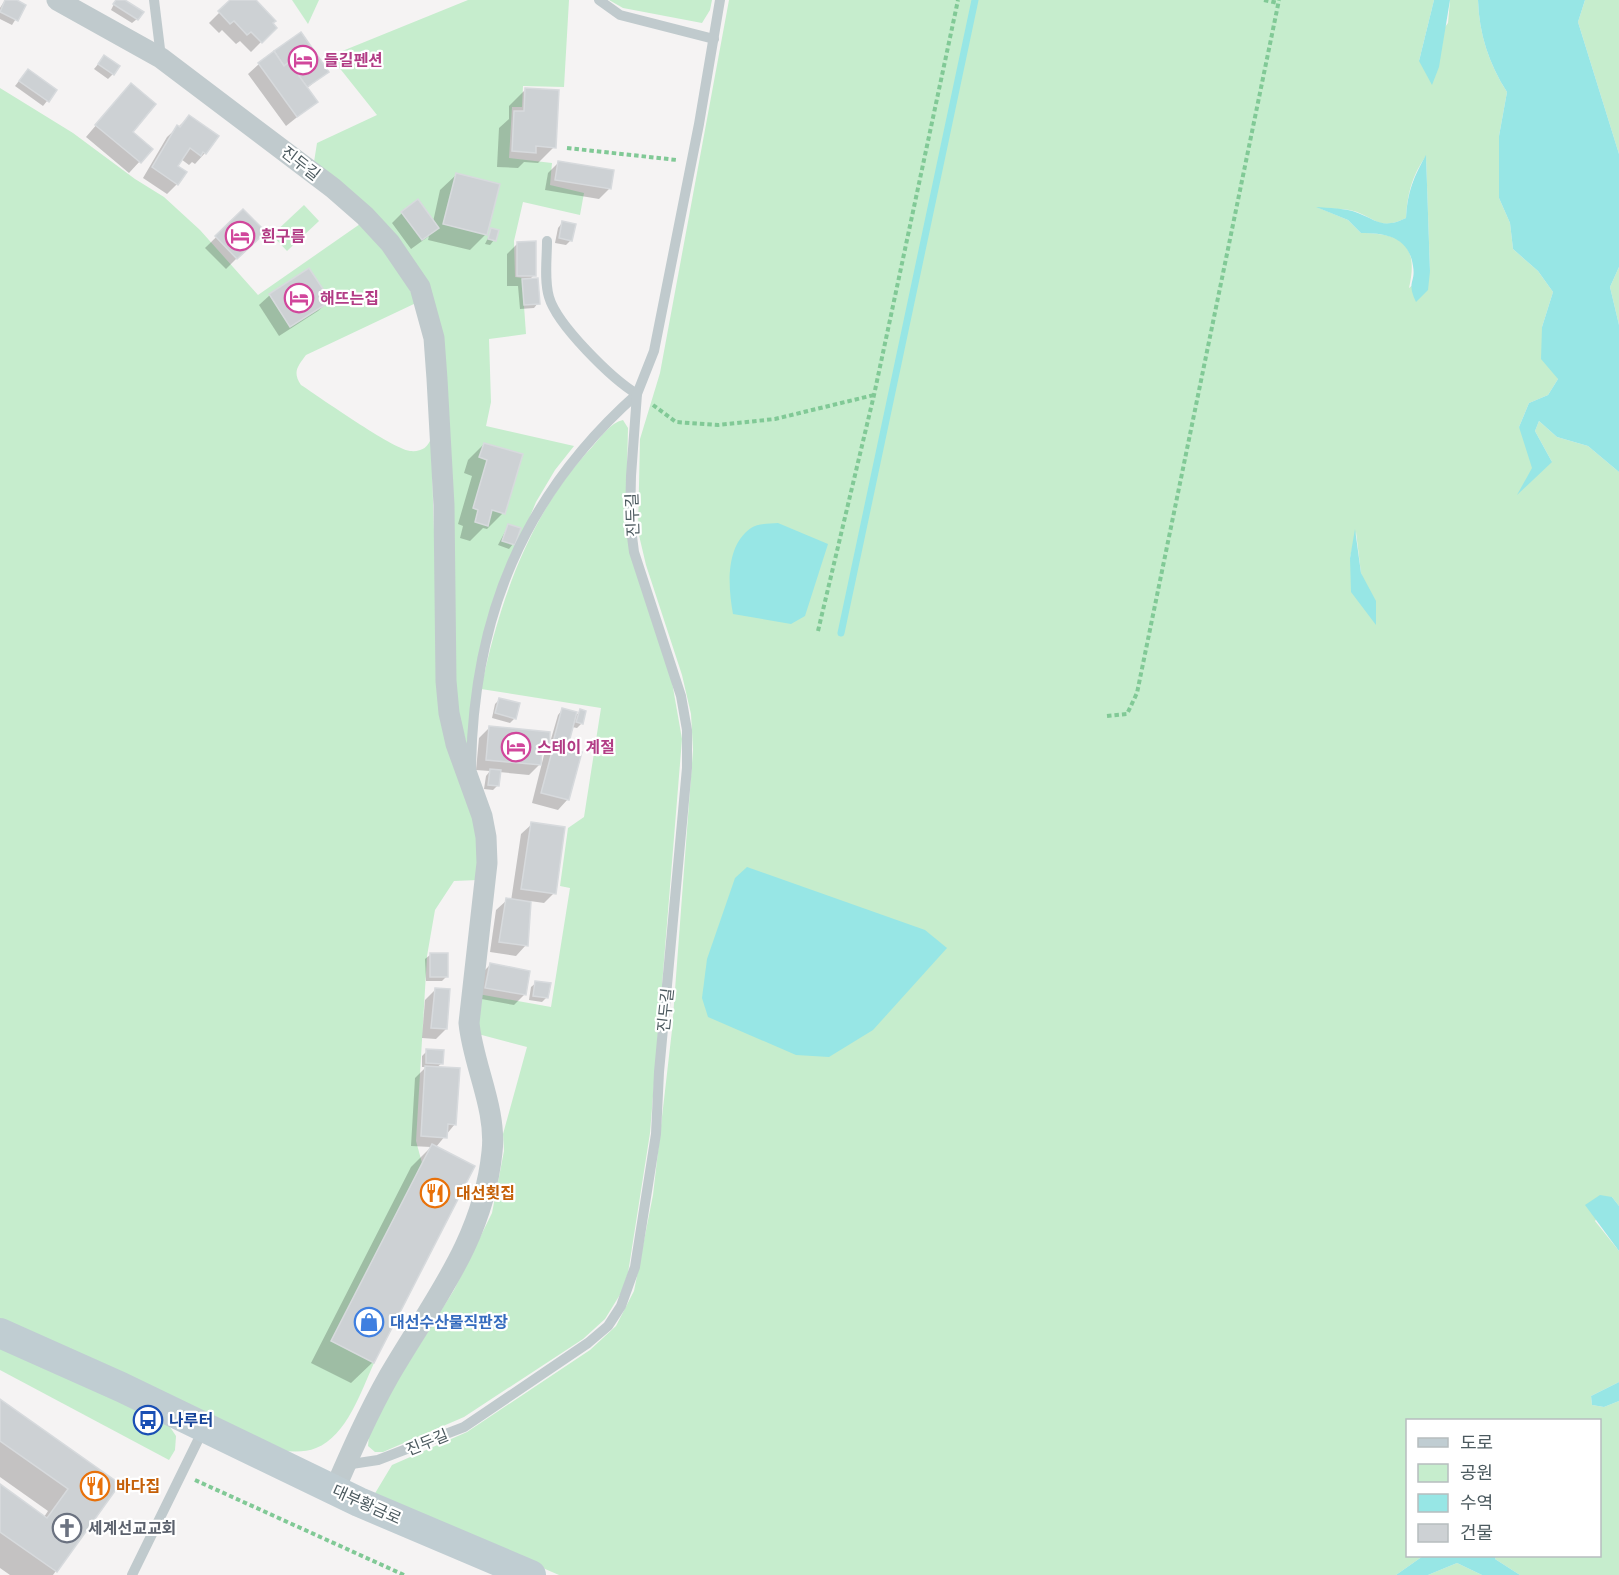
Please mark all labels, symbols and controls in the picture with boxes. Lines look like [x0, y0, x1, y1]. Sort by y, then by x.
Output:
hotel icon: 들길펜션 [287, 44, 319, 76]
place label: 들길펜션 [324, 50, 383, 70]
street label: 진두길 [277, 142, 325, 184]
hotel icon: 흰구름 [224, 220, 256, 252]
place label: 흰구름 [261, 226, 305, 246]
hotel icon: 해뜨는집 [283, 282, 315, 314]
place label: 해뜨는집 [320, 288, 379, 308]
street label: 진두길 [621, 493, 643, 537]
hotel icon: 스테이 계절 [500, 731, 532, 763]
place label: 스테이 계절 [537, 737, 615, 757]
street label: 진두길 [653, 987, 677, 1033]
restaurant icon: 대선횟집 [419, 1177, 451, 1209]
place label: 대선횟집 [456, 1183, 515, 1203]
shop icon: 대선수산물직판장 [353, 1306, 385, 1338]
place label: 대선수산물직판장 [390, 1312, 508, 1332]
bus stop icon: 나루터 [132, 1404, 164, 1436]
place label: 나루터 [169, 1410, 213, 1430]
legend [1406, 1419, 1601, 1557]
street label: 진두길 [403, 1424, 451, 1460]
text: 도로 [1460, 1431, 1493, 1454]
text: 공원 [1460, 1461, 1493, 1484]
restaurant icon: 바다집 [79, 1470, 111, 1502]
place label: 바다집 [116, 1476, 160, 1496]
street label: 대부황금로 [329, 1480, 405, 1528]
text: 수역 [1460, 1491, 1493, 1514]
church icon: 세계선교교회 [51, 1512, 83, 1544]
place label: 세계선교교회 [88, 1518, 176, 1538]
text: 건물 [1460, 1521, 1493, 1544]

